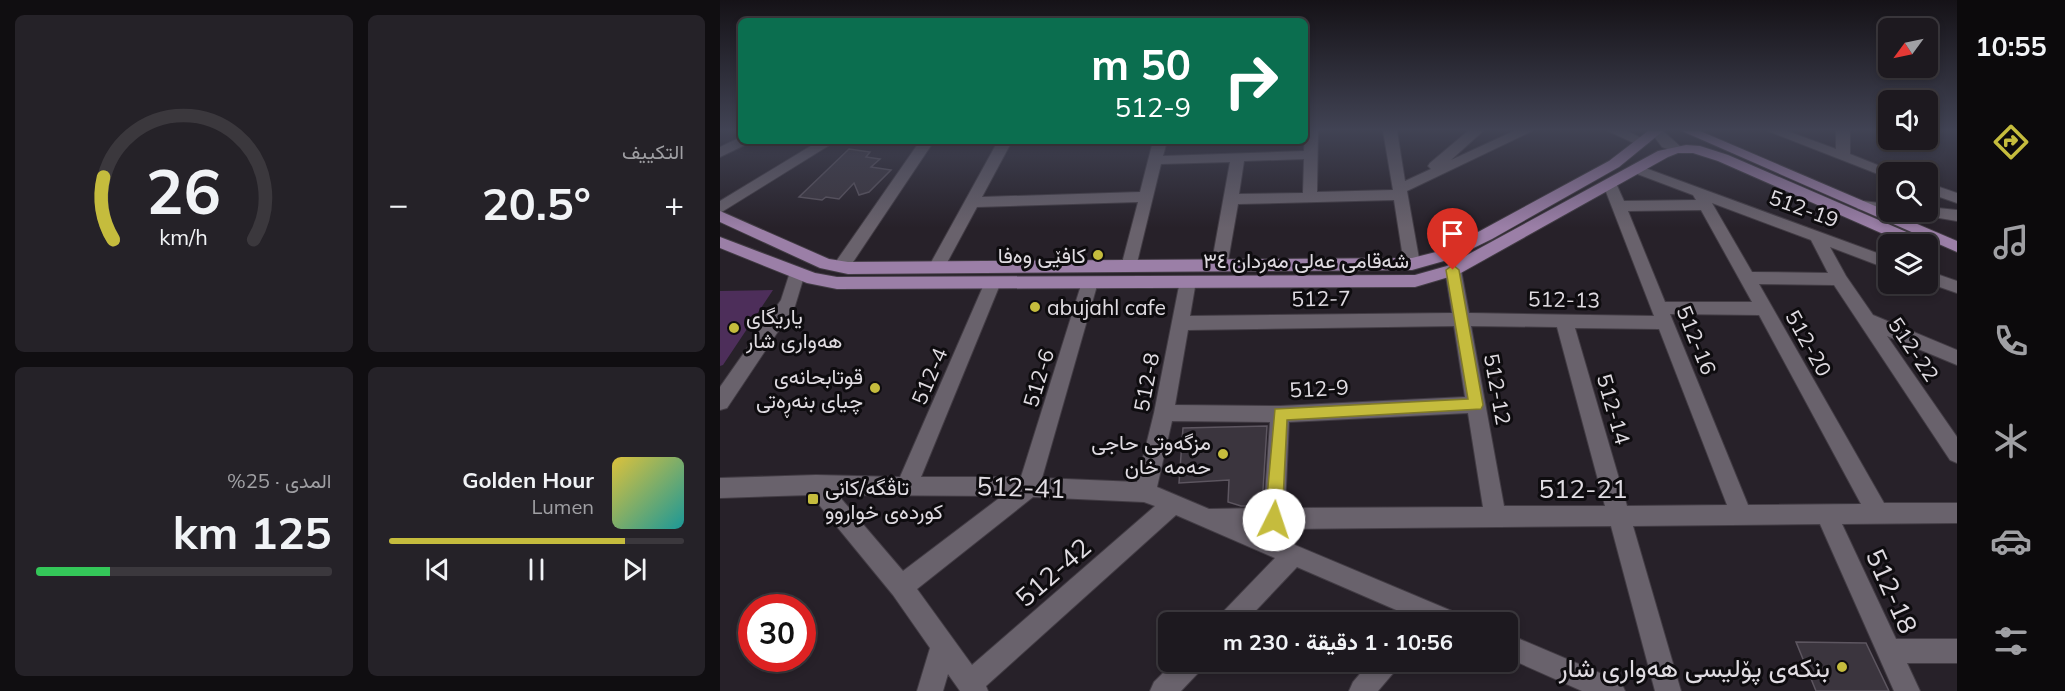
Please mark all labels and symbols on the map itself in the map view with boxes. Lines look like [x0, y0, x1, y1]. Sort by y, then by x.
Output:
north arrow [1878, 18, 1938, 78]
street label: 512-19 [1766, 183, 1842, 233]
pin [1427, 208, 1478, 270]
place label: کافێی وەفا [998, 242, 1086, 269]
street label: شەقامی عەلی مەردان ٣٤ [1203, 247, 1409, 274]
marker: کافێی وەفا [1091, 248, 1105, 262]
street label: 512-7 [1291, 284, 1351, 312]
street label: 512-13 [1528, 285, 1600, 313]
place label: abujahl cafe [1047, 294, 1166, 320]
marker: abujahl cafe [1028, 300, 1042, 314]
street label: 512-16 [1671, 302, 1723, 378]
place label: یاریگای هەواری شار [745, 303, 842, 354]
street label: 512-20 [1780, 305, 1838, 381]
street label: 512-22 [1883, 312, 1945, 386]
marker: یاریگای هەواری شار [727, 321, 741, 335]
street label: 512-4 [905, 343, 953, 408]
street label: 512-6 [1017, 346, 1059, 410]
street label: 512-8 [1128, 350, 1164, 414]
street label: 512-12 [1479, 351, 1517, 427]
place label: قوتابحانەی چیای بنەڕەتی [756, 363, 863, 418]
street label: 512-14 [1592, 371, 1637, 448]
street label: 512-9 [1289, 373, 1349, 403]
marker: قوتابحانەی چیای بنەڕەتی [868, 381, 882, 395]
place label: مزگەوتی حاجی حەمە خان [1091, 429, 1211, 479]
marker: مزگەوتی حاجی حەمە خان [1216, 447, 1230, 461]
street label: 512-41 [976, 469, 1066, 505]
street label: 512-21 [1538, 472, 1628, 505]
place label: تاڤگە/کانی کوردەی خواروو [825, 474, 943, 525]
position arrow [1242, 488, 1306, 552]
marker: تاڤگە/کانی کوردەی خواروو [806, 492, 820, 506]
street label: 512-42 [1009, 530, 1097, 614]
street label: 512-18 [1859, 544, 1925, 638]
speed limit sign: 30 [738, 594, 816, 672]
place label: بنکەی پۆلیسی هەواری شار [1558, 651, 1830, 686]
marker: بنکەی پۆلیسی هەواری شار [1835, 660, 1849, 674]

